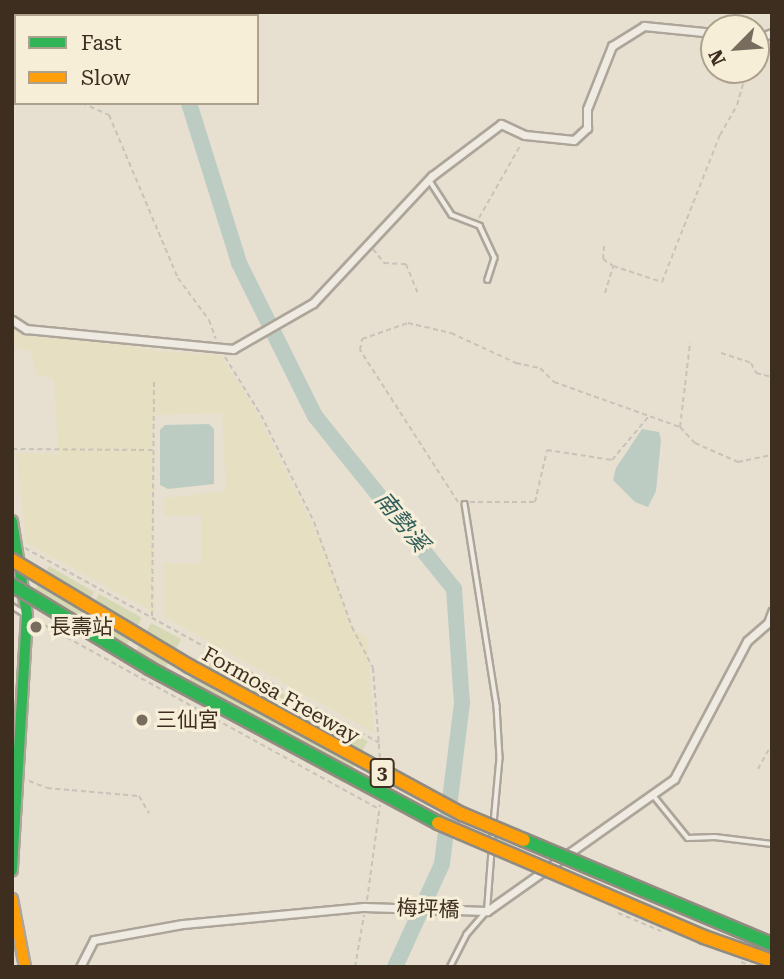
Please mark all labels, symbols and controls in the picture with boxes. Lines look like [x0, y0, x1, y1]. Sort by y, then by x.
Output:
legend [14, 14, 259, 105]
north arrow [700, 14, 770, 84]
text: Fast [81, 31, 122, 55]
text: N [704, 46, 731, 69]
text: Slow [81, 66, 130, 90]
water label: 南勢溪 [369, 487, 433, 557]
place label: 長壽站 [50, 614, 113, 640]
marker: 長壽站 [28, 619, 44, 635]
street label: Formosa Freeway [198, 641, 364, 749]
place label: 三仙宮 [156, 707, 219, 733]
marker: 三仙宮 [134, 712, 150, 728]
road number: 3 [368, 758, 396, 788]
street label: 梅坪橋 [396, 895, 460, 923]

